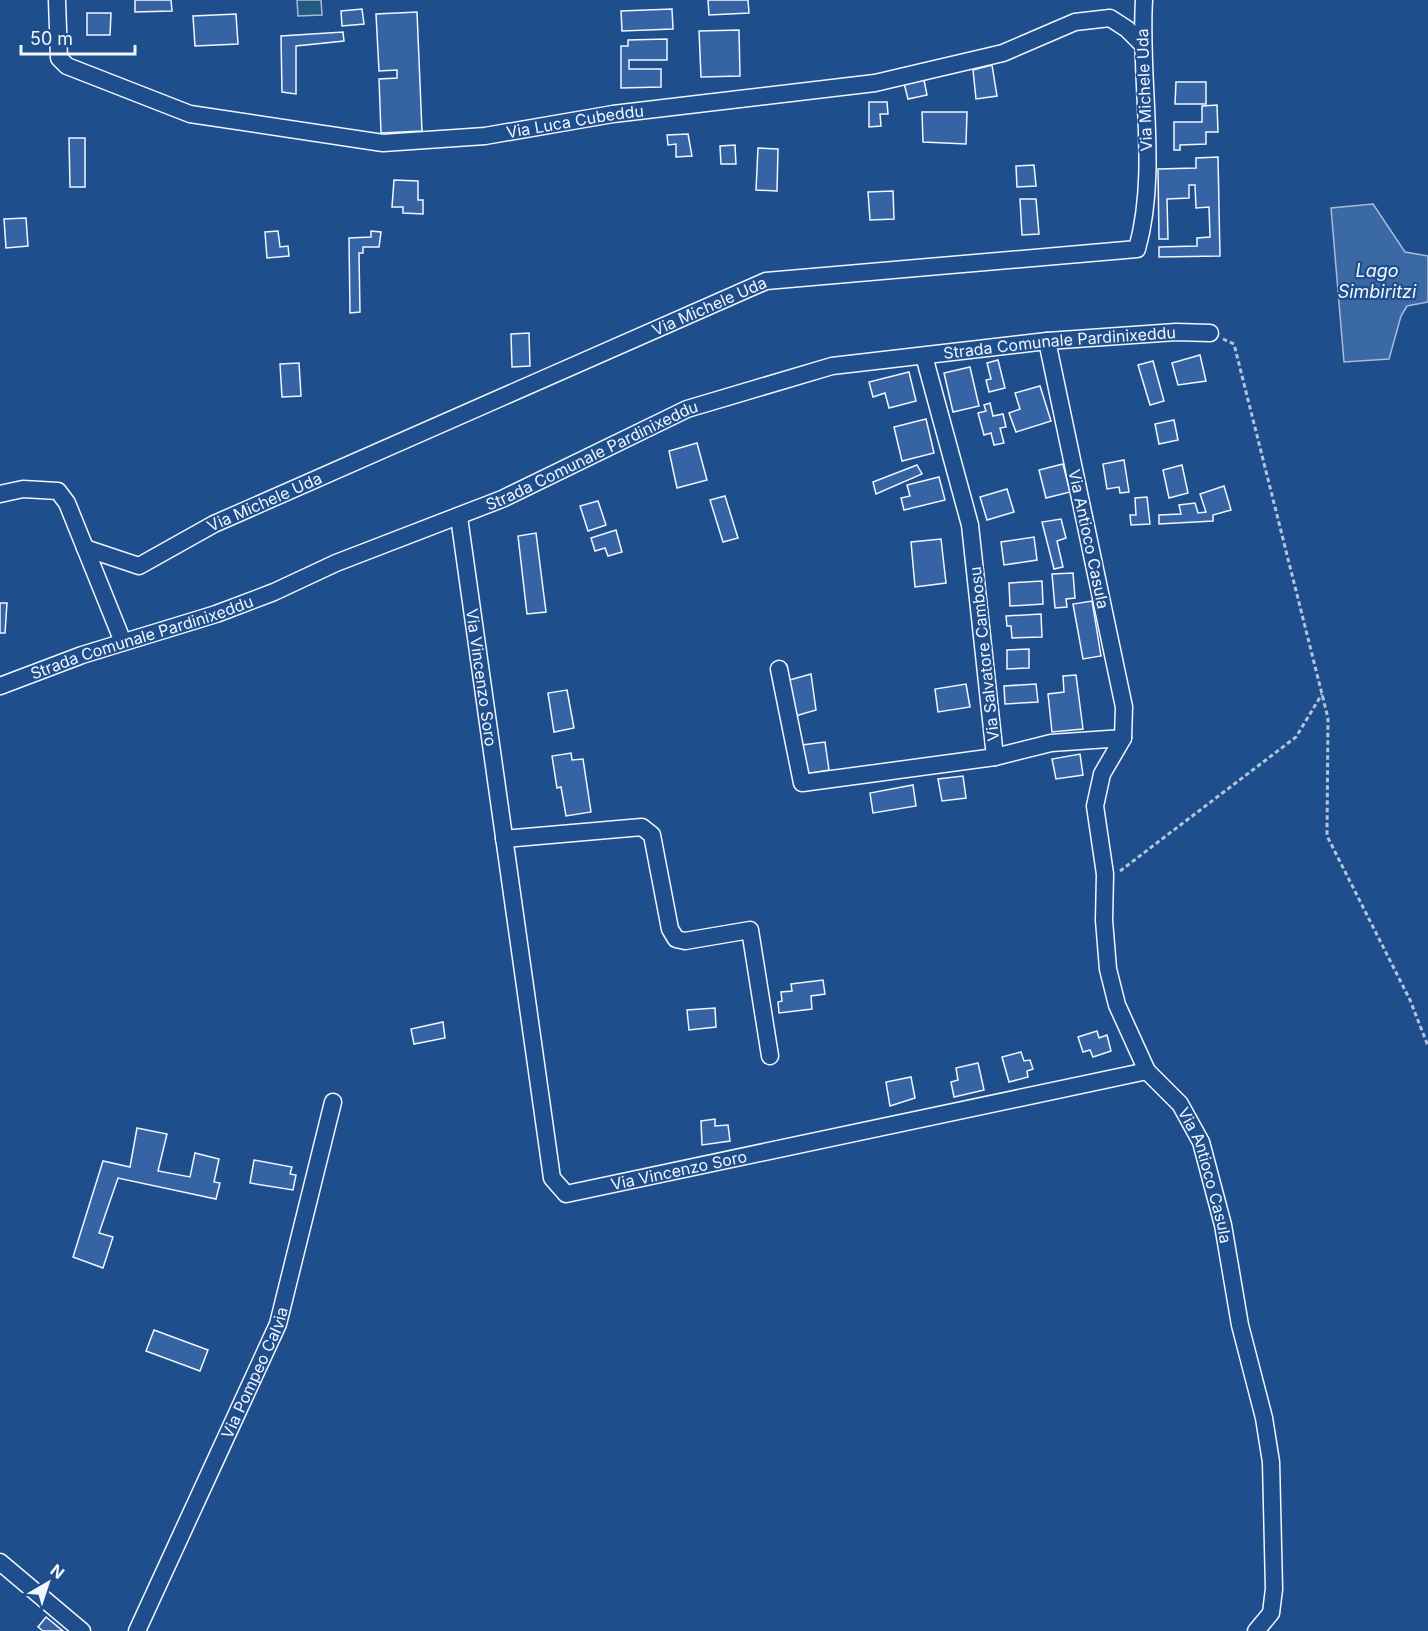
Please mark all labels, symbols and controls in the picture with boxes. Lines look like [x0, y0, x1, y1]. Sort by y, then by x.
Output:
scale bar [21, 18, 135, 56]
text: 50 m [30, 28, 73, 49]
street label: Via Michele Uda [1132, 28, 1156, 152]
street label: Via Luca Cubeddu [505, 100, 645, 142]
water label: Lago Simbiritzi [1338, 260, 1417, 302]
street label: Via Michele Uda [649, 272, 770, 340]
street label: Strada Comunale Pardinixeddu [942, 322, 1176, 363]
street label: Strada Comunale Pardinixeddu [483, 396, 700, 514]
street label: Via Antioco Casula [1064, 467, 1114, 611]
street label: Via Michele Uda [204, 468, 325, 536]
street label: Via Salvatore Cambosu [965, 566, 1003, 742]
street label: Strada Comunale Pardinixeddu [28, 591, 256, 684]
street label: Via Vincenzo Soro [462, 607, 501, 747]
street label: Via Antioco Casula [1174, 1104, 1236, 1245]
street label: Via Vincenzo Soro [609, 1146, 749, 1194]
street label: Via Pompeo Calvia [217, 1305, 292, 1442]
north arrow [18, 1553, 78, 1613]
text: N [46, 1560, 68, 1583]

